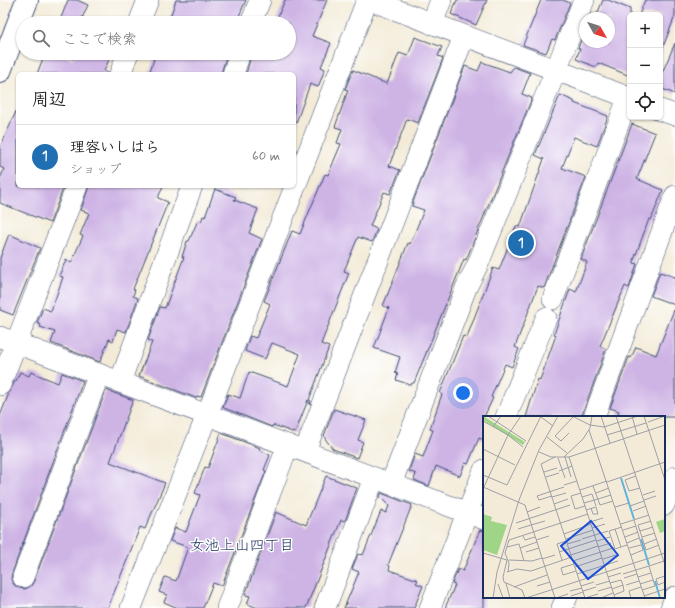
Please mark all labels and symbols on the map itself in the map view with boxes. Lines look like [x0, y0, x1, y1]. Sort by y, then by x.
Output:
north arrow [579, 12, 615, 48]
pin: 1 [508, 228, 534, 258]
your location [453, 383, 473, 403]
inset map [483, 416, 665, 598]
district label: 女池上山四丁目 [189, 536, 295, 556]

